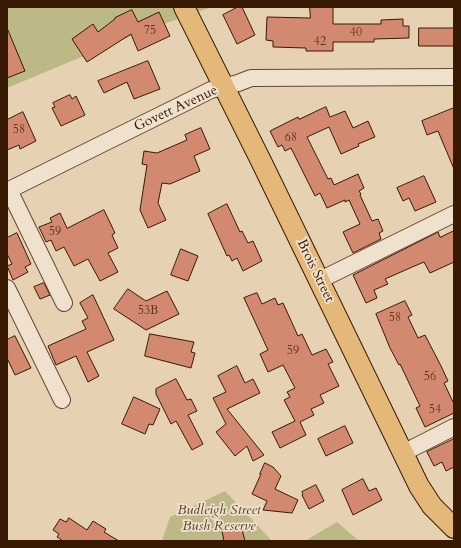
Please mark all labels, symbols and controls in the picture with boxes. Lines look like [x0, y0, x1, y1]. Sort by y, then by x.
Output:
house number: 75 [144, 24, 156, 38]
house number: 40 [350, 26, 362, 40]
house number: 42 [314, 35, 326, 49]
street label: Govett Avenue [132, 82, 220, 136]
house number: 58 [13, 123, 25, 137]
house number: 68 [285, 131, 297, 145]
house number: 59 [49, 225, 61, 239]
street label: Brois Street [292, 237, 338, 305]
house number: 53B [138, 304, 158, 318]
house number: 58 [389, 311, 401, 325]
house number: 59 [287, 344, 299, 358]
house number: 56 [424, 370, 436, 384]
house number: 54 [429, 403, 441, 417]
park label: Budleigh Street Bush Reserve [177, 503, 261, 536]

